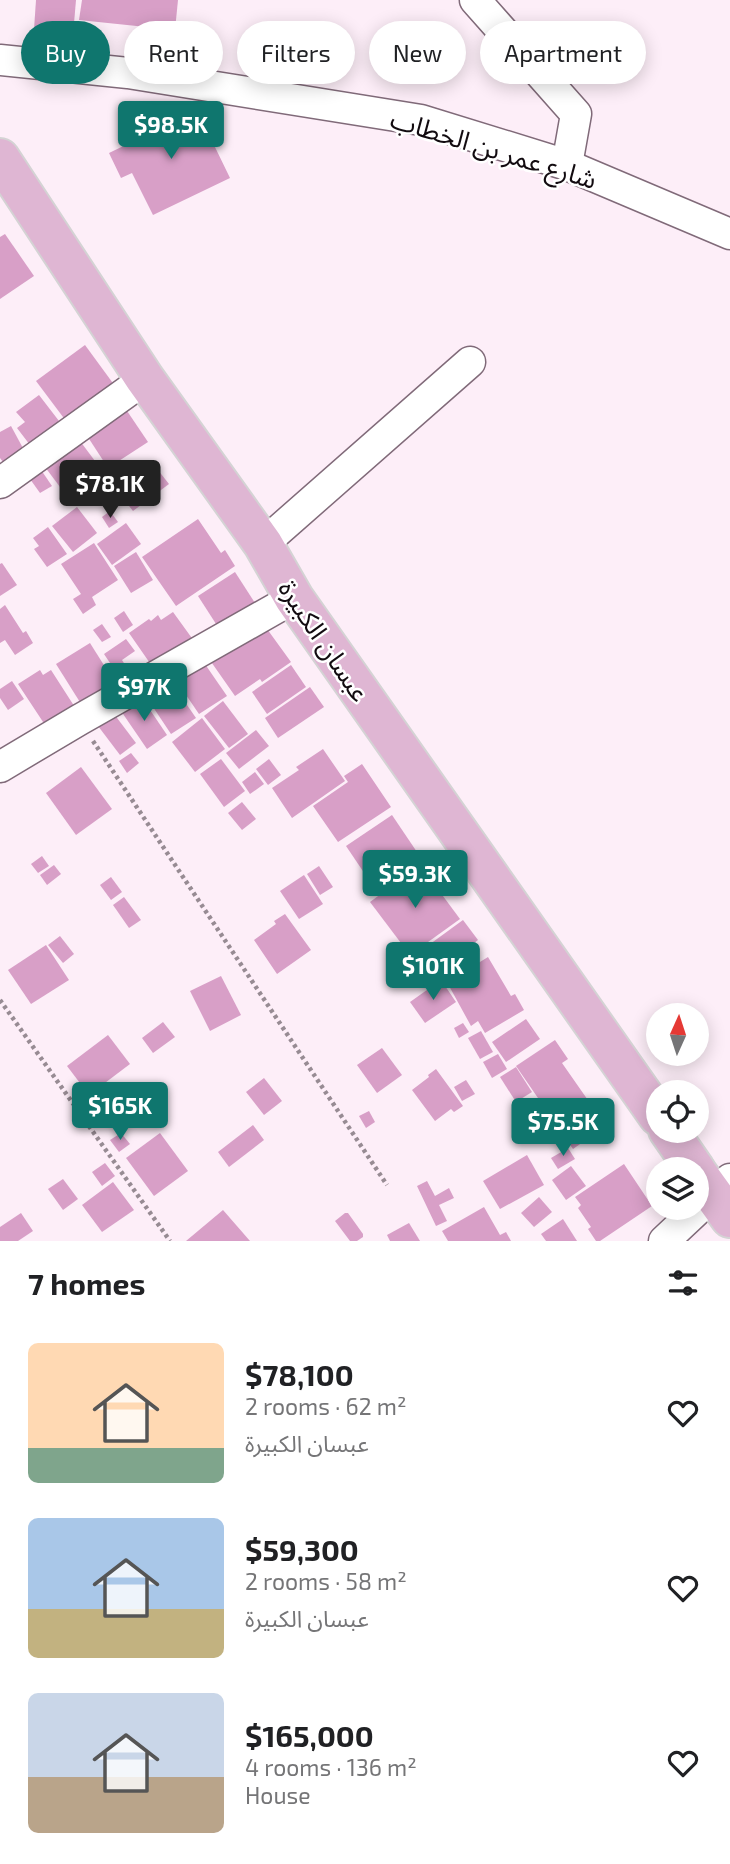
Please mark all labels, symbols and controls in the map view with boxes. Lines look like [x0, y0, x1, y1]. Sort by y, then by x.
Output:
chip: Buy [21, 21, 110, 84]
chip: Rent [124, 21, 223, 84]
chip: Filters [237, 21, 355, 84]
chip: New [369, 21, 466, 84]
chip: Apartment [480, 21, 646, 84]
pin: $98.5K [114, 102, 228, 161]
street label: شارع عمر بن الخطاب [386, 102, 601, 199]
text: $98.5K [134, 110, 208, 138]
pin: $78.1K [53, 461, 167, 520]
text: $78.1K [76, 469, 144, 497]
street label: عبسان الكبيرة [272, 573, 377, 707]
pin: $97K [103, 664, 185, 723]
text: $97K [117, 672, 171, 700]
pin: $59.3K [358, 850, 472, 910]
text: $59.3K [379, 859, 451, 887]
pin: $101K [384, 942, 482, 1002]
text: $101K [402, 951, 464, 979]
north arrow [646, 1003, 709, 1066]
map controls [646, 1003, 709, 1220]
button: locate [646, 1080, 709, 1143]
pin: $165K [71, 1082, 169, 1142]
text: $165K [88, 1091, 152, 1119]
pin: $75.5K [506, 1098, 620, 1158]
text: $75.5K [527, 1107, 599, 1135]
button: layers [646, 1157, 709, 1220]
icon: filters [664, 1264, 702, 1302]
text: 7 homes [28, 1265, 145, 1301]
text: $78,100 [245, 1356, 354, 1392]
icon: home [84, 1371, 168, 1455]
text: 2 rooms · 62 m² [245, 1392, 407, 1420]
icon: heart [664, 1394, 702, 1432]
text: عبسان الكبيرة [245, 1429, 369, 1457]
text: $59,300 [245, 1531, 359, 1567]
icon: home [84, 1546, 168, 1630]
text: 2 rooms · 58 m² [245, 1567, 407, 1595]
icon: heart [664, 1569, 702, 1607]
text: عبسان الكبيرة [245, 1604, 369, 1632]
text: $165,000 [245, 1717, 374, 1753]
icon: home [84, 1721, 168, 1805]
icon: heart [664, 1744, 702, 1782]
text: 4 rooms · 136 m² [245, 1753, 417, 1781]
text: House [245, 1781, 311, 1809]

